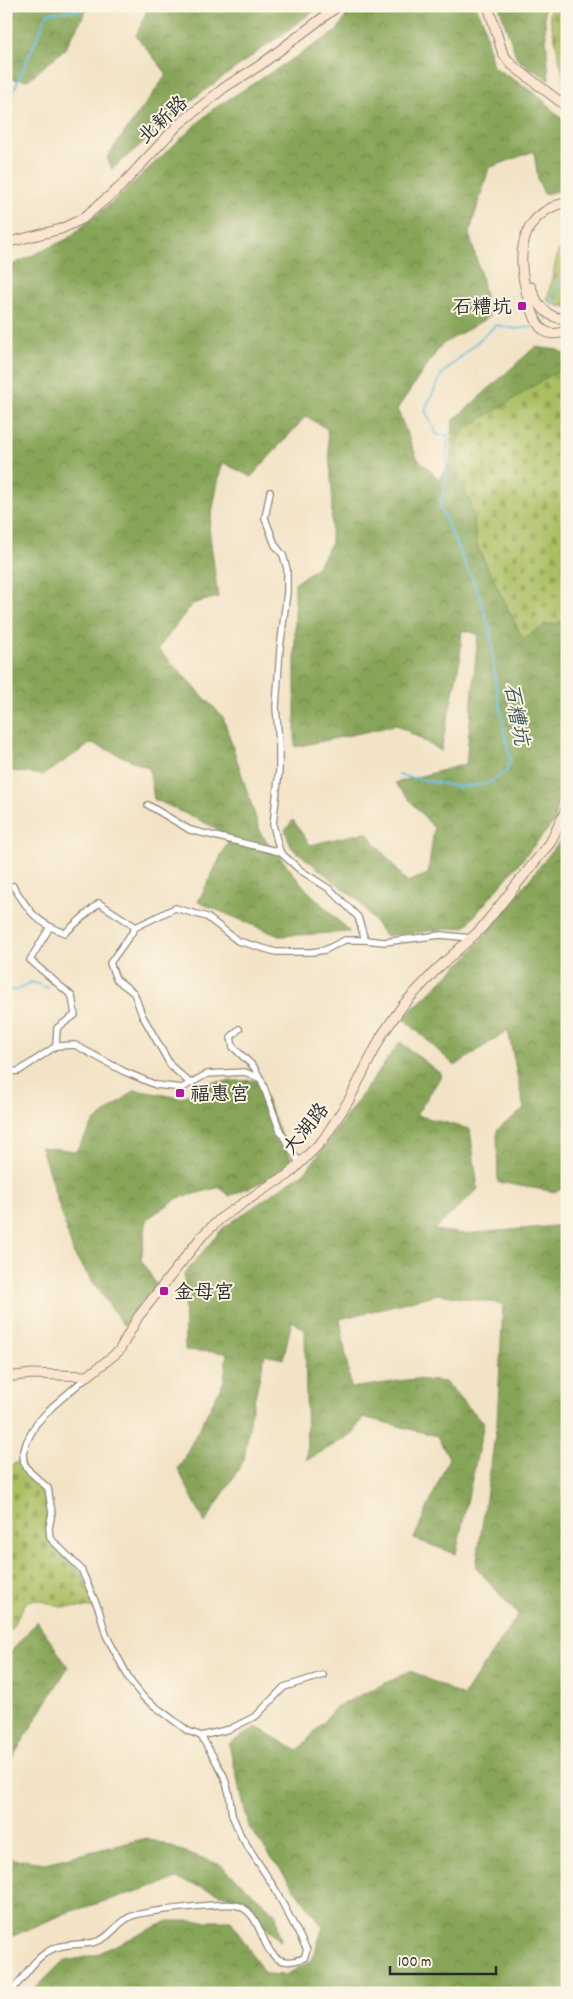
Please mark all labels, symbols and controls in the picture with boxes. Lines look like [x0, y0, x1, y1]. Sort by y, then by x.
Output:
street label: 北新路 [133, 90, 196, 152]
place label: 石糟坑 [452, 295, 512, 323]
marker: 石糟坑 [516, 300, 528, 312]
water label: 石糟坑 [494, 681, 535, 750]
place label: 福惠宮 [190, 1082, 250, 1110]
marker: 福惠宮 [174, 1087, 186, 1099]
street label: 大湖路 [278, 1097, 338, 1162]
place label: 金母宮 [174, 1280, 234, 1308]
marker: 金母宮 [158, 1285, 170, 1297]
scale bar [390, 1944, 497, 1976]
text: 100 m [398, 1952, 431, 1974]

